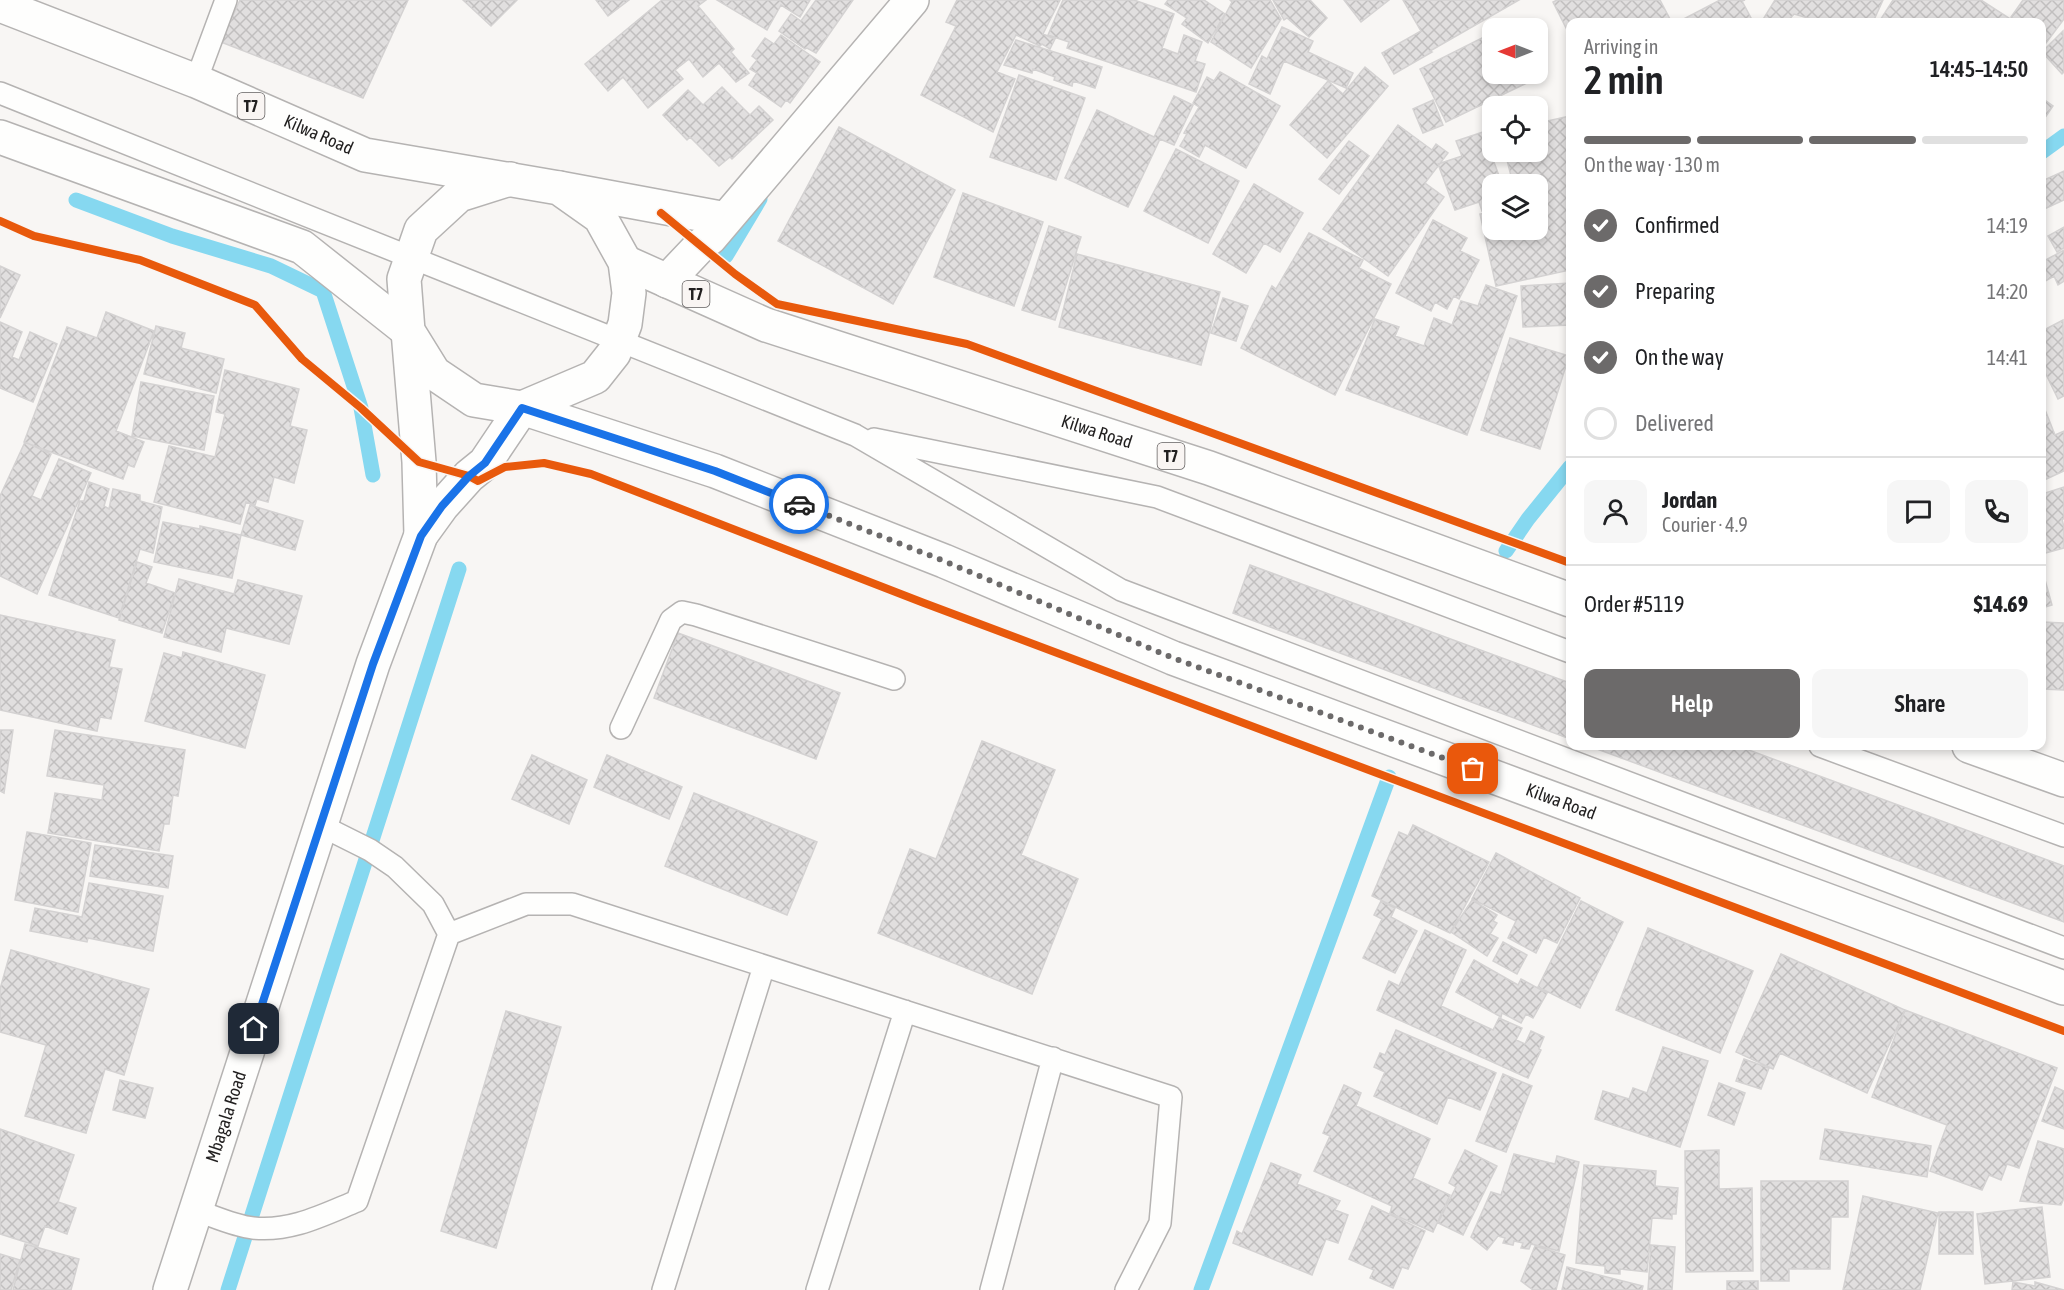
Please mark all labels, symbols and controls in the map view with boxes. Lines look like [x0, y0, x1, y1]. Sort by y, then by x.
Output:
north arrow [1482, 18, 1548, 84]
map controls [1482, 18, 1548, 240]
text: Arriving in [1584, 35, 1658, 58]
text: 14:45–14:50 [1930, 56, 2028, 82]
text: 2 min [1584, 58, 1664, 102]
road number: T7 [238, 93, 264, 119]
button: locate [1482, 96, 1548, 162]
street label: Kilwa Road [281, 110, 357, 159]
text: On the way · 130 m [1584, 153, 1720, 176]
button: layers [1482, 174, 1548, 240]
icon: check [1584, 209, 1617, 242]
text: Confirmed [1635, 212, 1720, 238]
text: 14:19 [1987, 214, 2028, 237]
icon: check [1584, 275, 1617, 308]
text: Preparing [1635, 278, 1715, 304]
text: 14:20 [1987, 280, 2028, 303]
road number: T7 [682, 281, 710, 307]
icon: check [1584, 341, 1617, 374]
text: On the way [1635, 344, 1724, 370]
text: 14:41 [1987, 346, 2028, 369]
street label: Kilwa Road [1059, 410, 1135, 453]
text: Delivered [1635, 410, 1714, 436]
road number: T7 [1158, 443, 1184, 469]
courier [769, 474, 829, 534]
button: person [1584, 480, 1647, 543]
button: chat [1887, 480, 1950, 543]
button: phone [1965, 480, 2028, 543]
text: Jordan [1662, 487, 1717, 513]
icon: car [783, 488, 816, 521]
text: Courier · 4.9 [1662, 513, 1748, 536]
text: Order #5119 [1584, 591, 1684, 617]
text: $14.69 [1973, 591, 2028, 617]
button: Help [1584, 669, 1800, 738]
button: Share [1812, 669, 2028, 738]
pin [1447, 743, 1498, 794]
icon: bag [1456, 752, 1489, 785]
street label: Kilwa Road [1523, 779, 1599, 824]
pin [228, 1003, 279, 1054]
icon: home [237, 1012, 270, 1045]
street label: Mbagala Road [201, 1068, 250, 1165]

